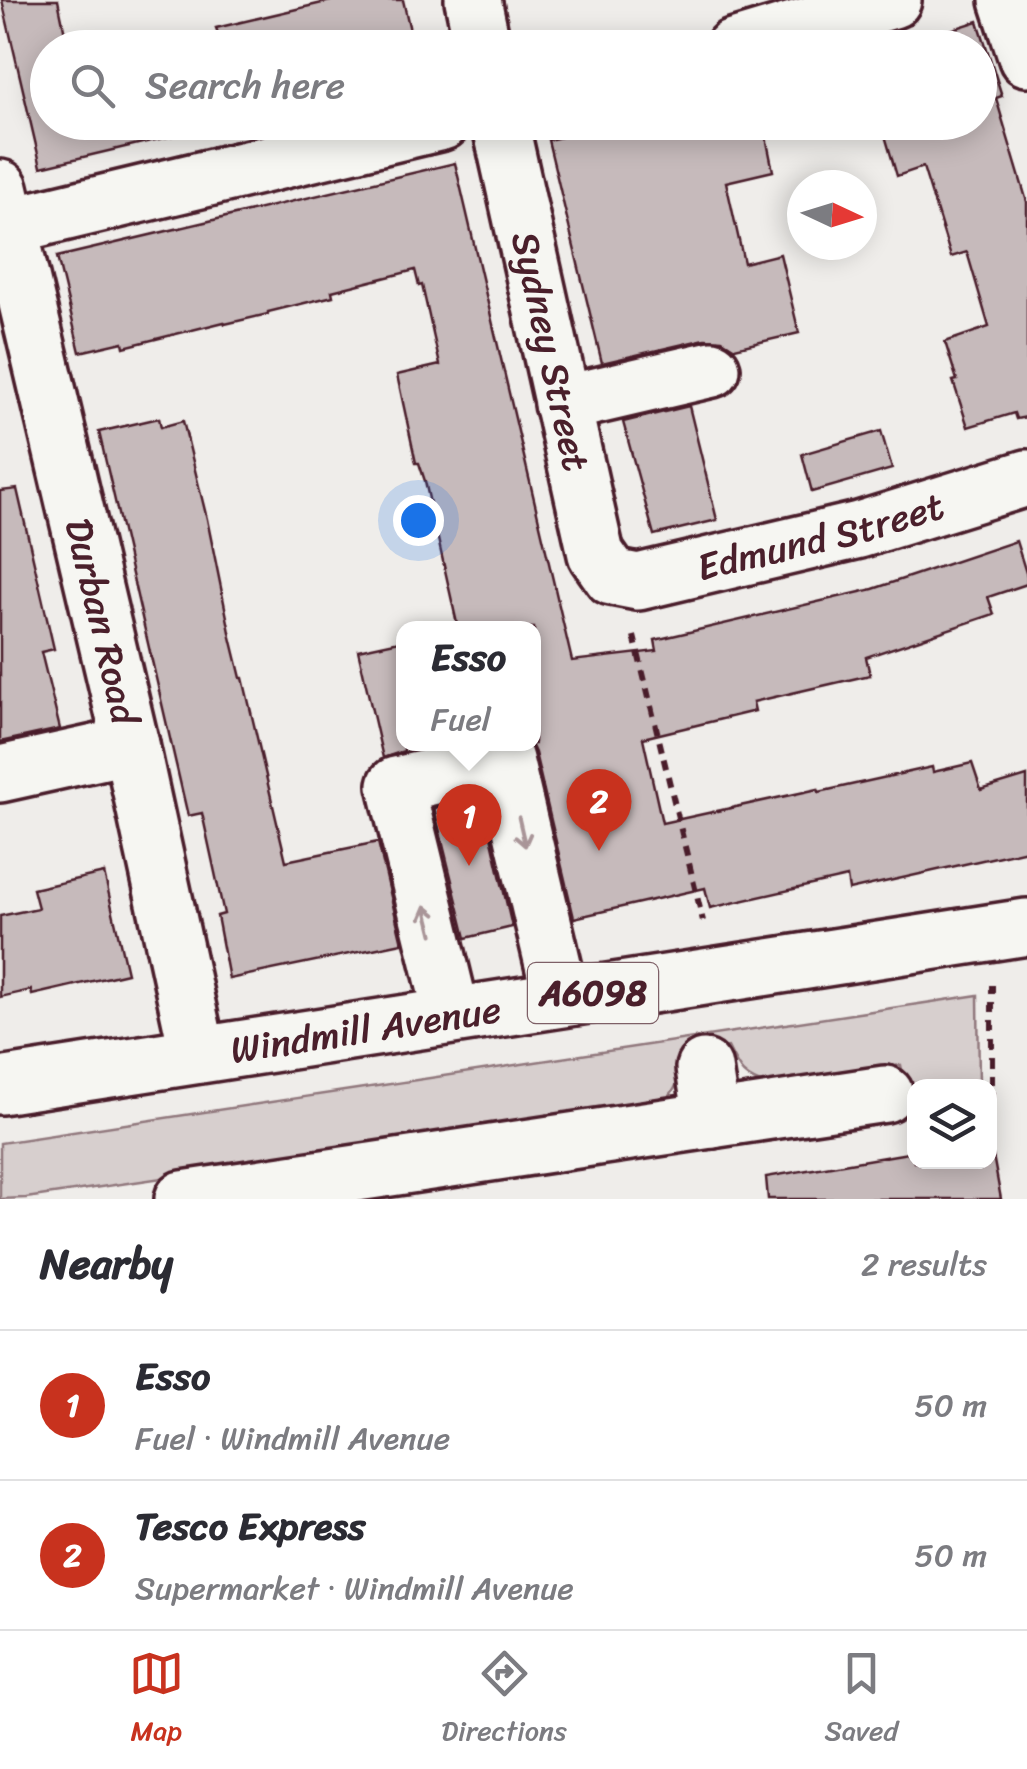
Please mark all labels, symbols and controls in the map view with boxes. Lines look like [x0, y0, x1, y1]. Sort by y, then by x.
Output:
search box [30, 30, 997, 140]
text: Search here [145, 52, 345, 119]
icon: search [65, 58, 120, 113]
north arrow [787, 170, 877, 260]
street label: Sydney Street [492, 225, 610, 478]
street label: Edmund Street [690, 472, 952, 601]
your location [393, 495, 444, 546]
street label: Durban Road [45, 511, 159, 734]
popup [396, 621, 541, 751]
text: Esso [431, 624, 506, 691]
text: Fuel [431, 691, 491, 748]
pin: 2 [566, 768, 632, 851]
pin: 1 [436, 784, 502, 866]
one-way arrow [514, 815, 532, 847]
one-way arrow [419, 905, 437, 937]
road number: A6098 [528, 963, 658, 1023]
street label: Windmill Avenue [226, 975, 506, 1083]
map controls [907, 1079, 997, 1169]
button: layers [907, 1079, 997, 1169]
text: Nearby [40, 1227, 173, 1301]
text: 2 results [861, 1236, 987, 1293]
text: Esso [135, 1343, 210, 1410]
text: 1 [66, 1377, 79, 1434]
text: 50 m [914, 1377, 987, 1434]
text: Fuel · Windmill Avenue [135, 1410, 450, 1467]
text: Tesco Express [135, 1493, 365, 1560]
text: 2 [63, 1527, 82, 1584]
text: 50 m [914, 1527, 987, 1584]
text: Supermarket · Windmill Avenue [135, 1560, 574, 1617]
tab: Map [129, 1646, 184, 1755]
tab: Directions [441, 1646, 567, 1755]
tab: Saved [824, 1646, 898, 1755]

